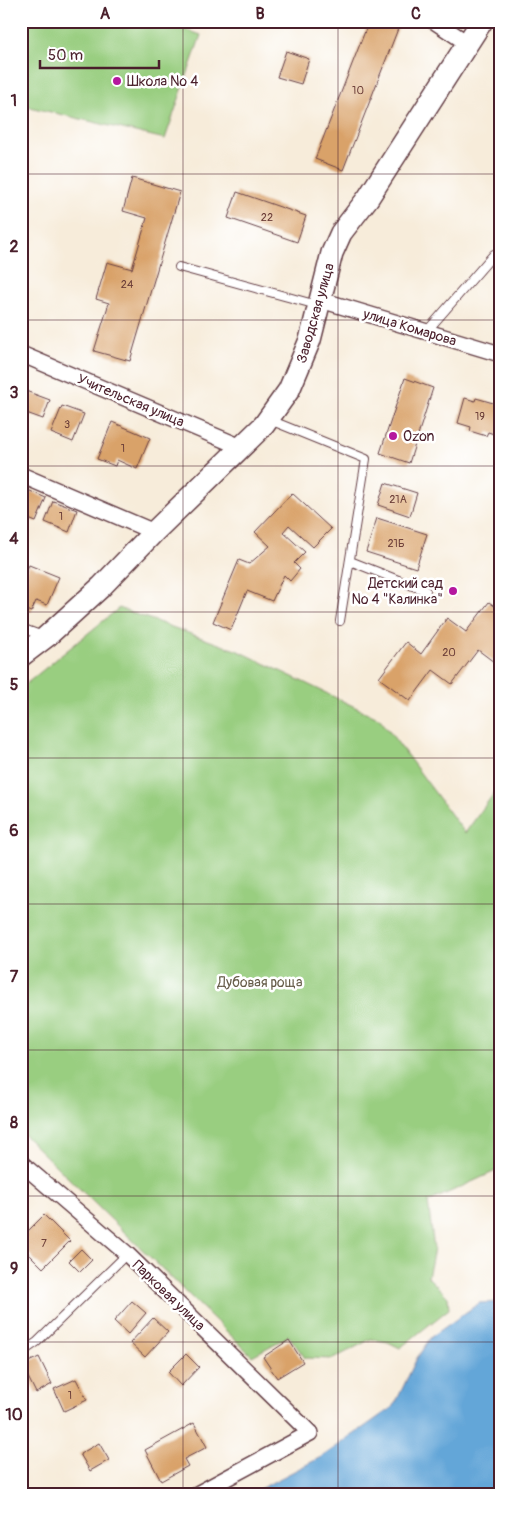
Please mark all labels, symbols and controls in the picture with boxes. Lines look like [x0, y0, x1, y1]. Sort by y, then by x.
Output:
text: A [100, 4, 111, 24]
text: B [255, 4, 265, 24]
text: C [411, 4, 421, 24]
scale bar [40, 38, 159, 70]
text: 50 m [48, 46, 83, 65]
place label: Школа № 4 [127, 73, 198, 90]
marker: Школа № 4 [111, 75, 123, 87]
house number: 10 [352, 84, 364, 97]
text: 1 [11, 91, 17, 111]
house number: 22 [261, 211, 273, 224]
text: 2 [10, 237, 19, 257]
street label: Заводская улица [293, 261, 338, 365]
house number: 24 [121, 278, 134, 291]
street label: улица Комарова [360, 305, 459, 350]
street label: Учительская улица [75, 370, 187, 431]
text: 3 [10, 383, 19, 403]
house number: 19 [475, 410, 485, 423]
house number: 3 [64, 418, 70, 431]
place label: Ozon [403, 428, 435, 445]
marker: Ozon [387, 430, 399, 442]
house number: 1 [121, 442, 125, 455]
house number: 21А [389, 493, 407, 506]
house number: 1 [59, 510, 63, 523]
text: 4 [9, 529, 19, 549]
house number: 21Б [387, 537, 405, 550]
place label: Детский сад № 4 "Калинка" [352, 575, 444, 608]
marker: Детский сад № 4 "Калинка" [447, 585, 459, 597]
house number: 20 [442, 646, 456, 659]
text: 5 [10, 675, 19, 695]
text: 6 [9, 821, 19, 841]
text: 7 [10, 967, 19, 987]
park label: Дубовая роща [217, 974, 302, 991]
text: 8 [10, 1113, 18, 1133]
house number: 7 [41, 1237, 47, 1250]
street label: Парковая улица [129, 1257, 208, 1334]
text: 9 [10, 1259, 18, 1279]
house number: 1 [68, 1389, 72, 1402]
text: 10 [5, 1405, 23, 1425]

